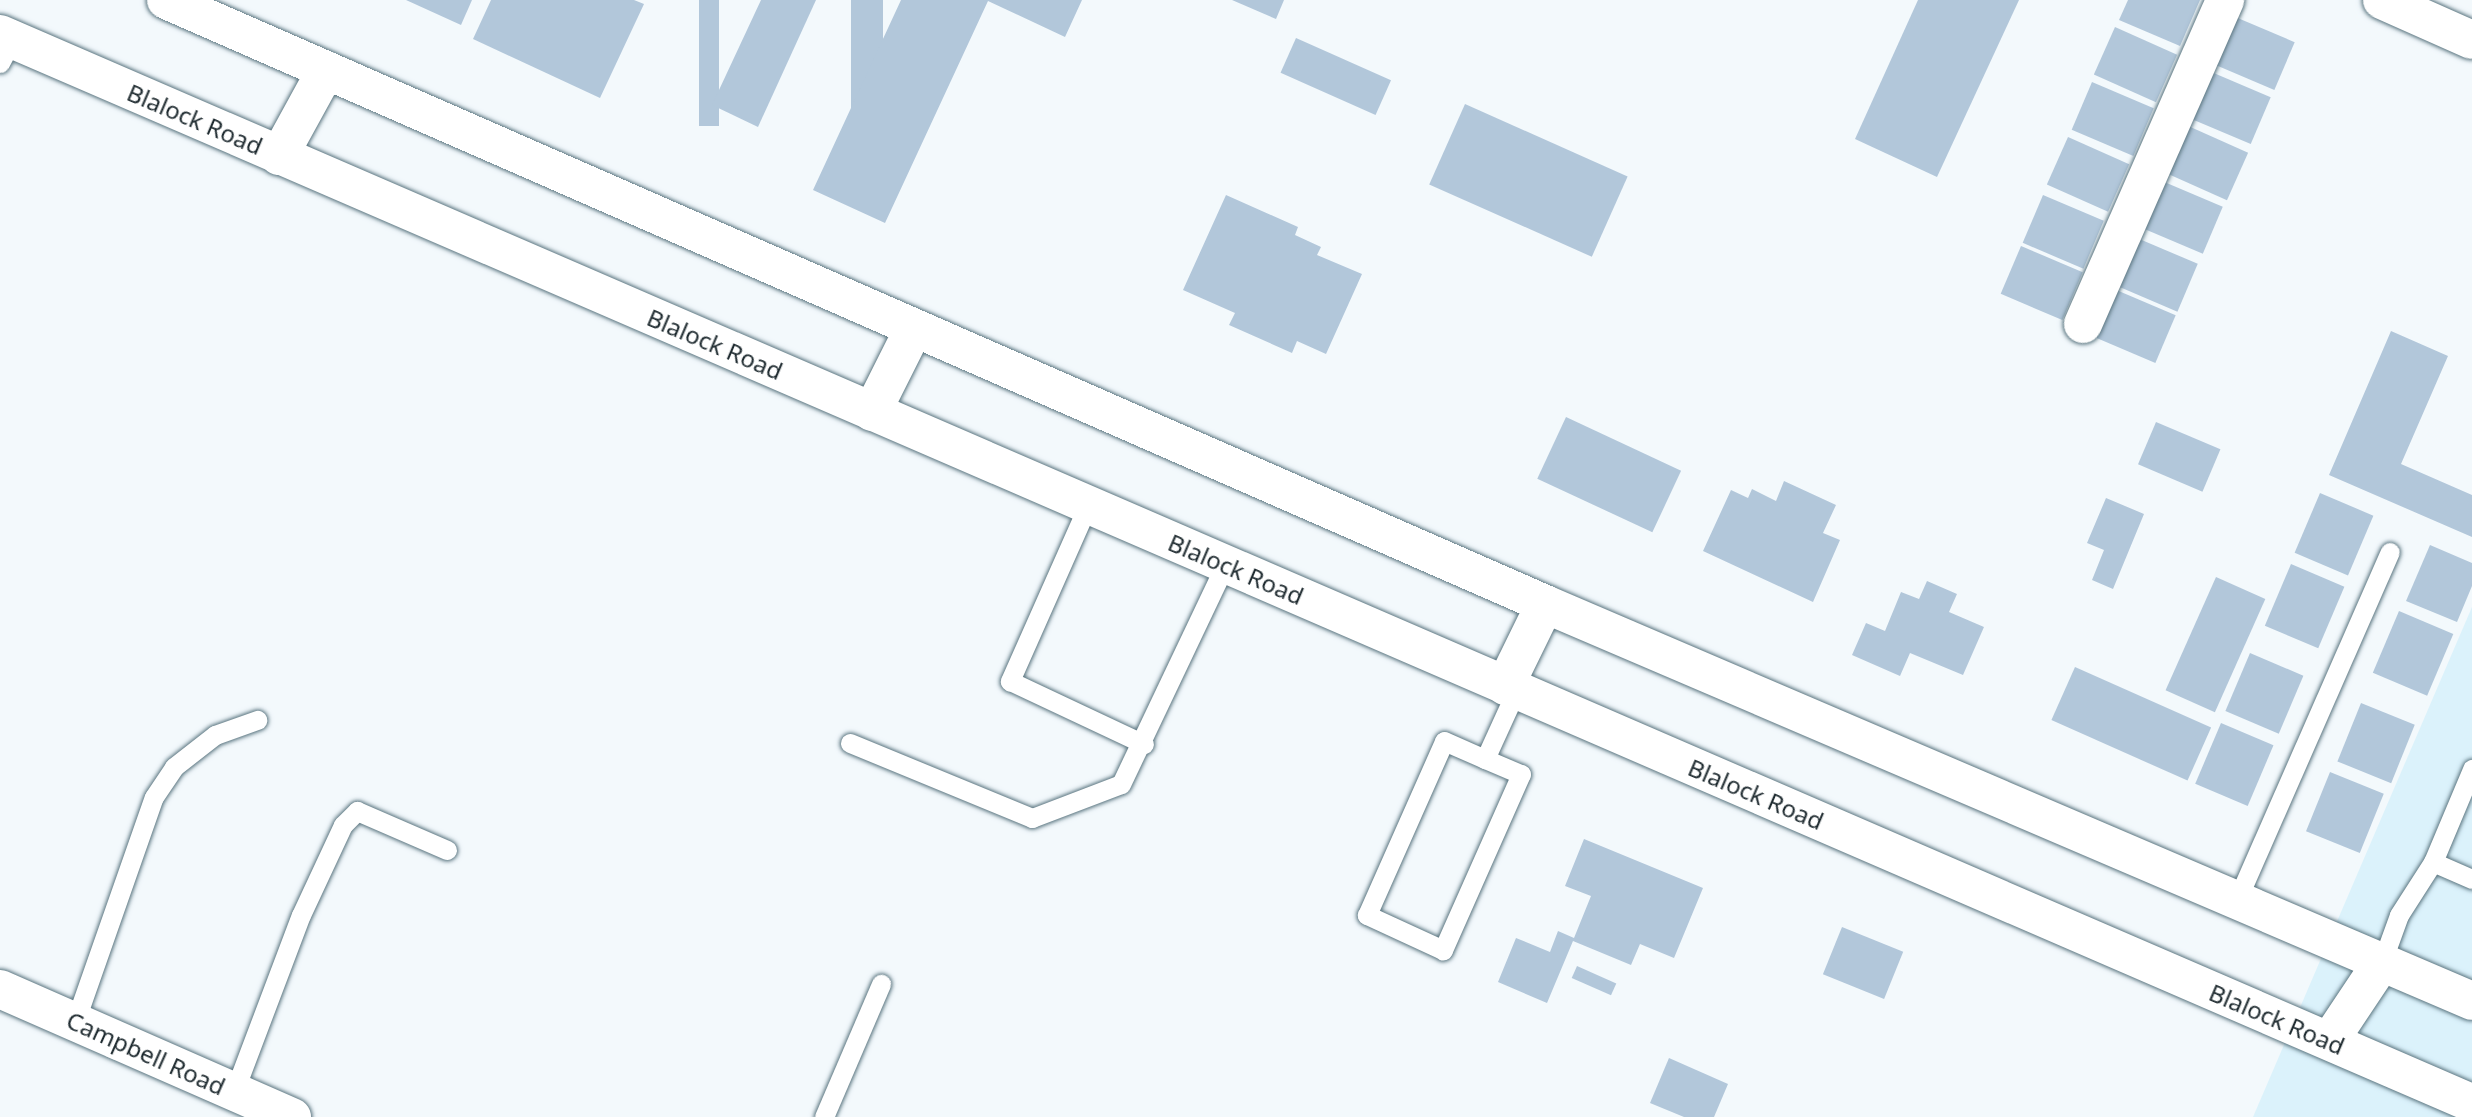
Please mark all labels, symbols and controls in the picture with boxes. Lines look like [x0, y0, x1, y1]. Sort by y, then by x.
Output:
street label: Blalock Road [123, 78, 267, 160]
street label: Blalock Road [643, 303, 787, 385]
street label: Blalock Road [1164, 528, 1308, 610]
street label: Blalock Road [1684, 753, 1828, 835]
street label: Blalock Road [2205, 978, 2349, 1060]
street label: Campbell Road [62, 1005, 230, 1101]

